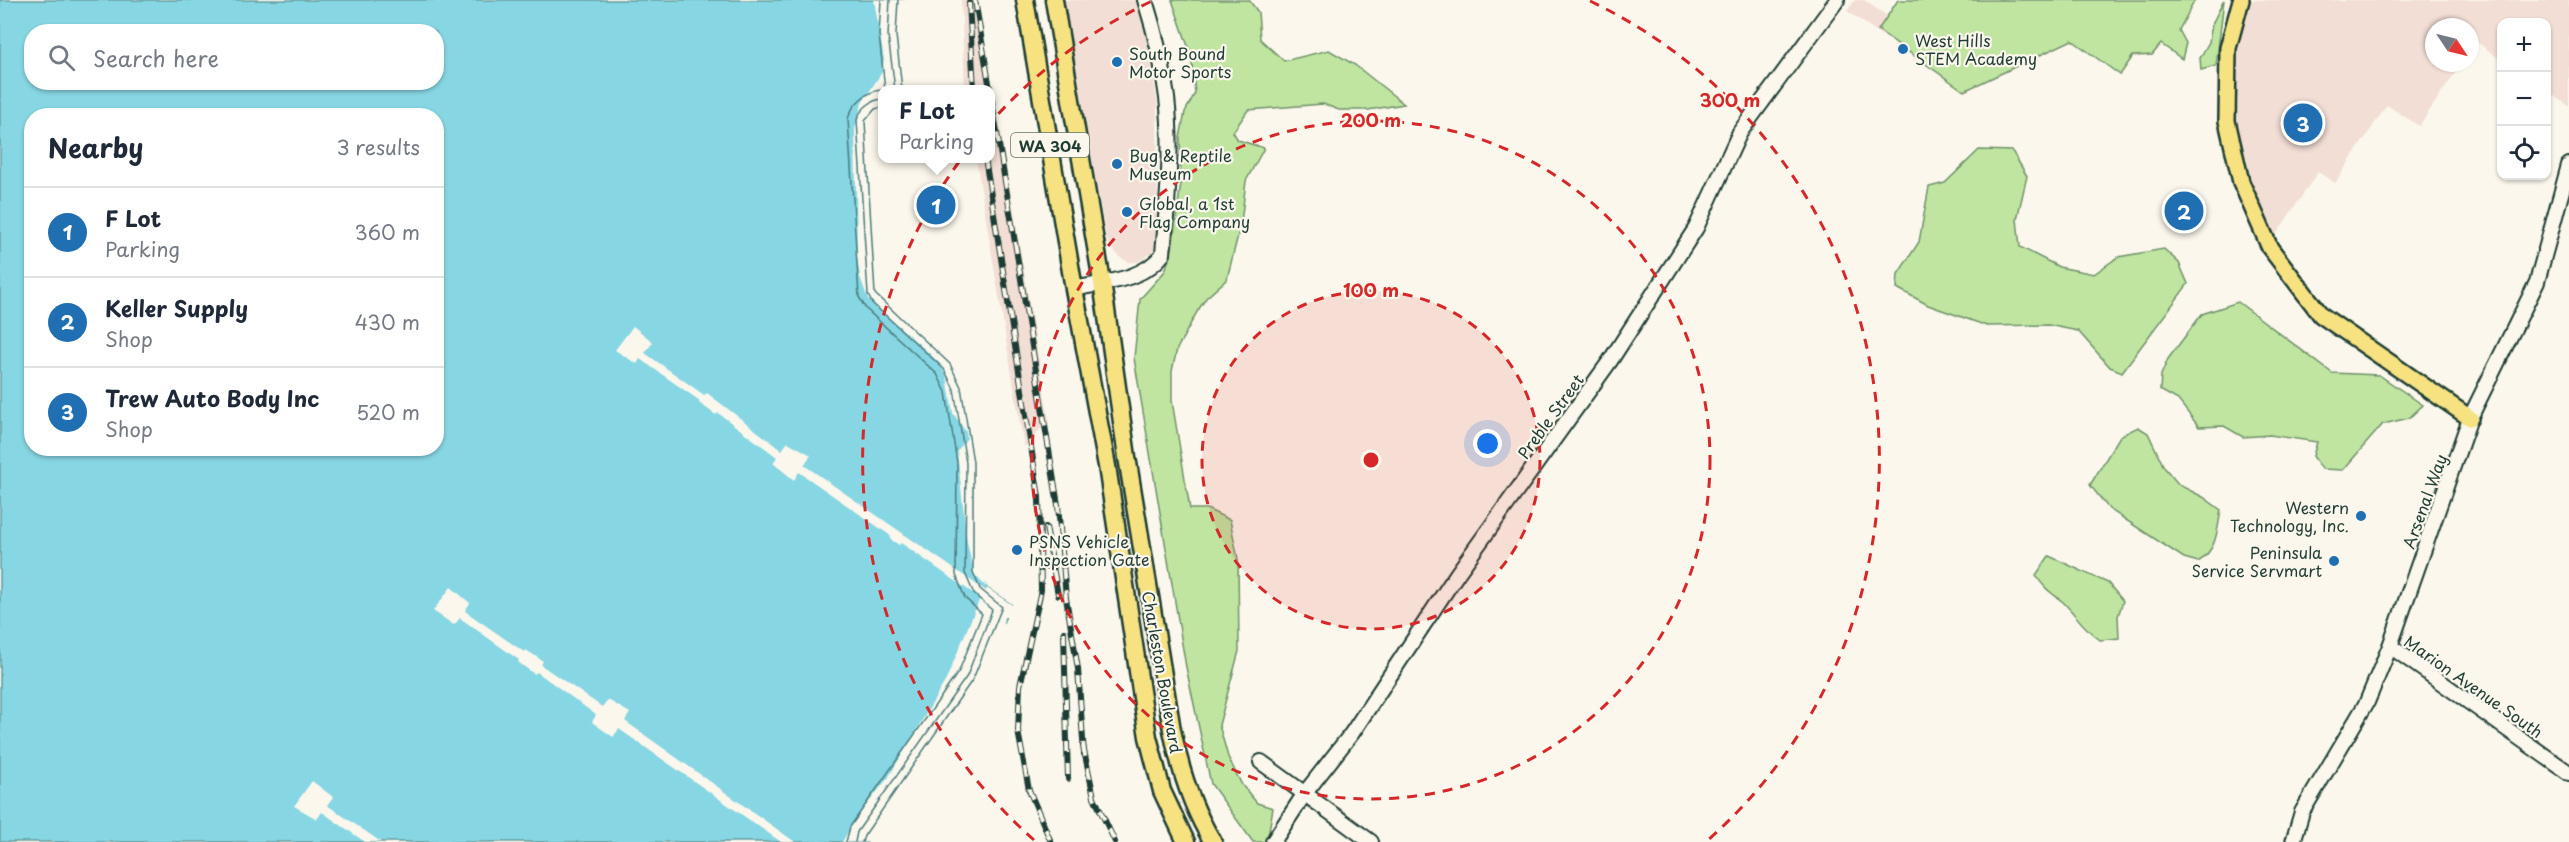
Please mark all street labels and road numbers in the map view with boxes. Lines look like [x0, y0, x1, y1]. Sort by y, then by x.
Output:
road number: WA 304 [1011, 133, 1089, 157]
street label: Preble Street [1511, 368, 1589, 463]
street label: Arsenal Way [2396, 450, 2452, 552]
street label: Charleston Boulevard [1137, 589, 1189, 755]
street label: Marion Avenue South [2400, 629, 2548, 743]

